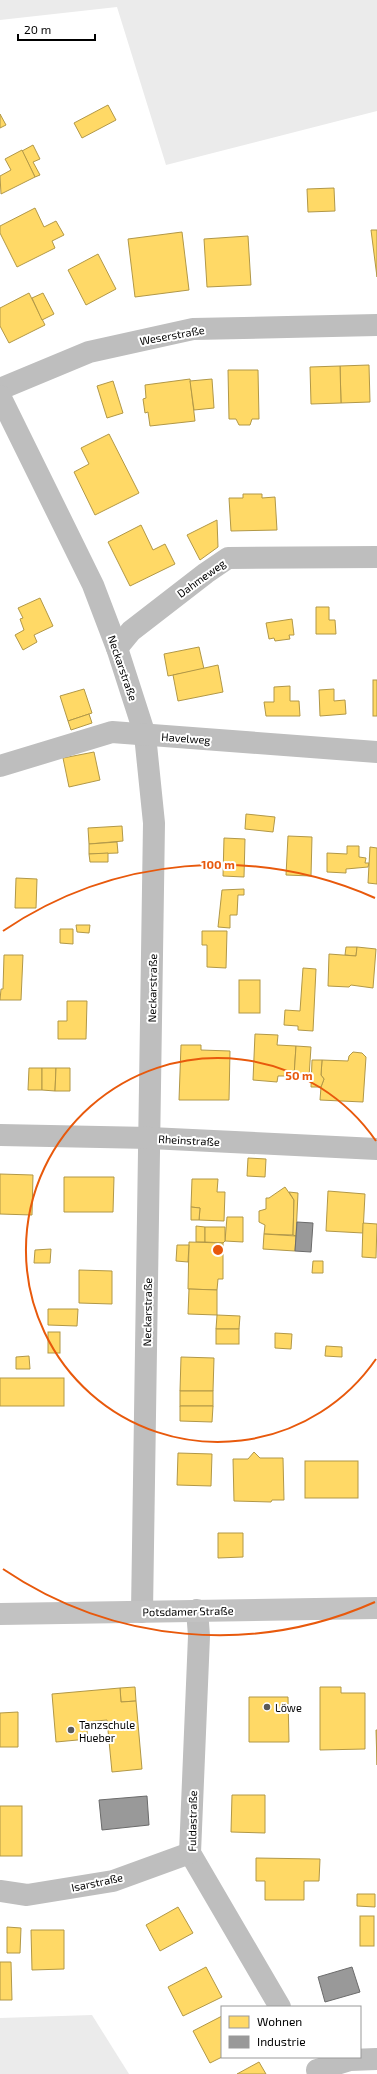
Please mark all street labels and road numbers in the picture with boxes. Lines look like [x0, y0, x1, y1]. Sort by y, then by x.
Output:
street label: Weserstraße [139, 323, 206, 347]
street label: Dahmeweg [174, 556, 228, 600]
street label: Neckarstraße [106, 633, 140, 703]
street label: Havelweg [161, 730, 211, 746]
street label: Neckarstraße [145, 953, 159, 1022]
street label: Rheinstraße [158, 1132, 220, 1148]
street label: Neckarstraße [140, 1277, 154, 1346]
street label: Potsdamer Straße [142, 1604, 234, 1618]
street label: Fuldastraße [185, 1790, 199, 1852]
street label: Isarstraße [70, 1870, 124, 1894]

